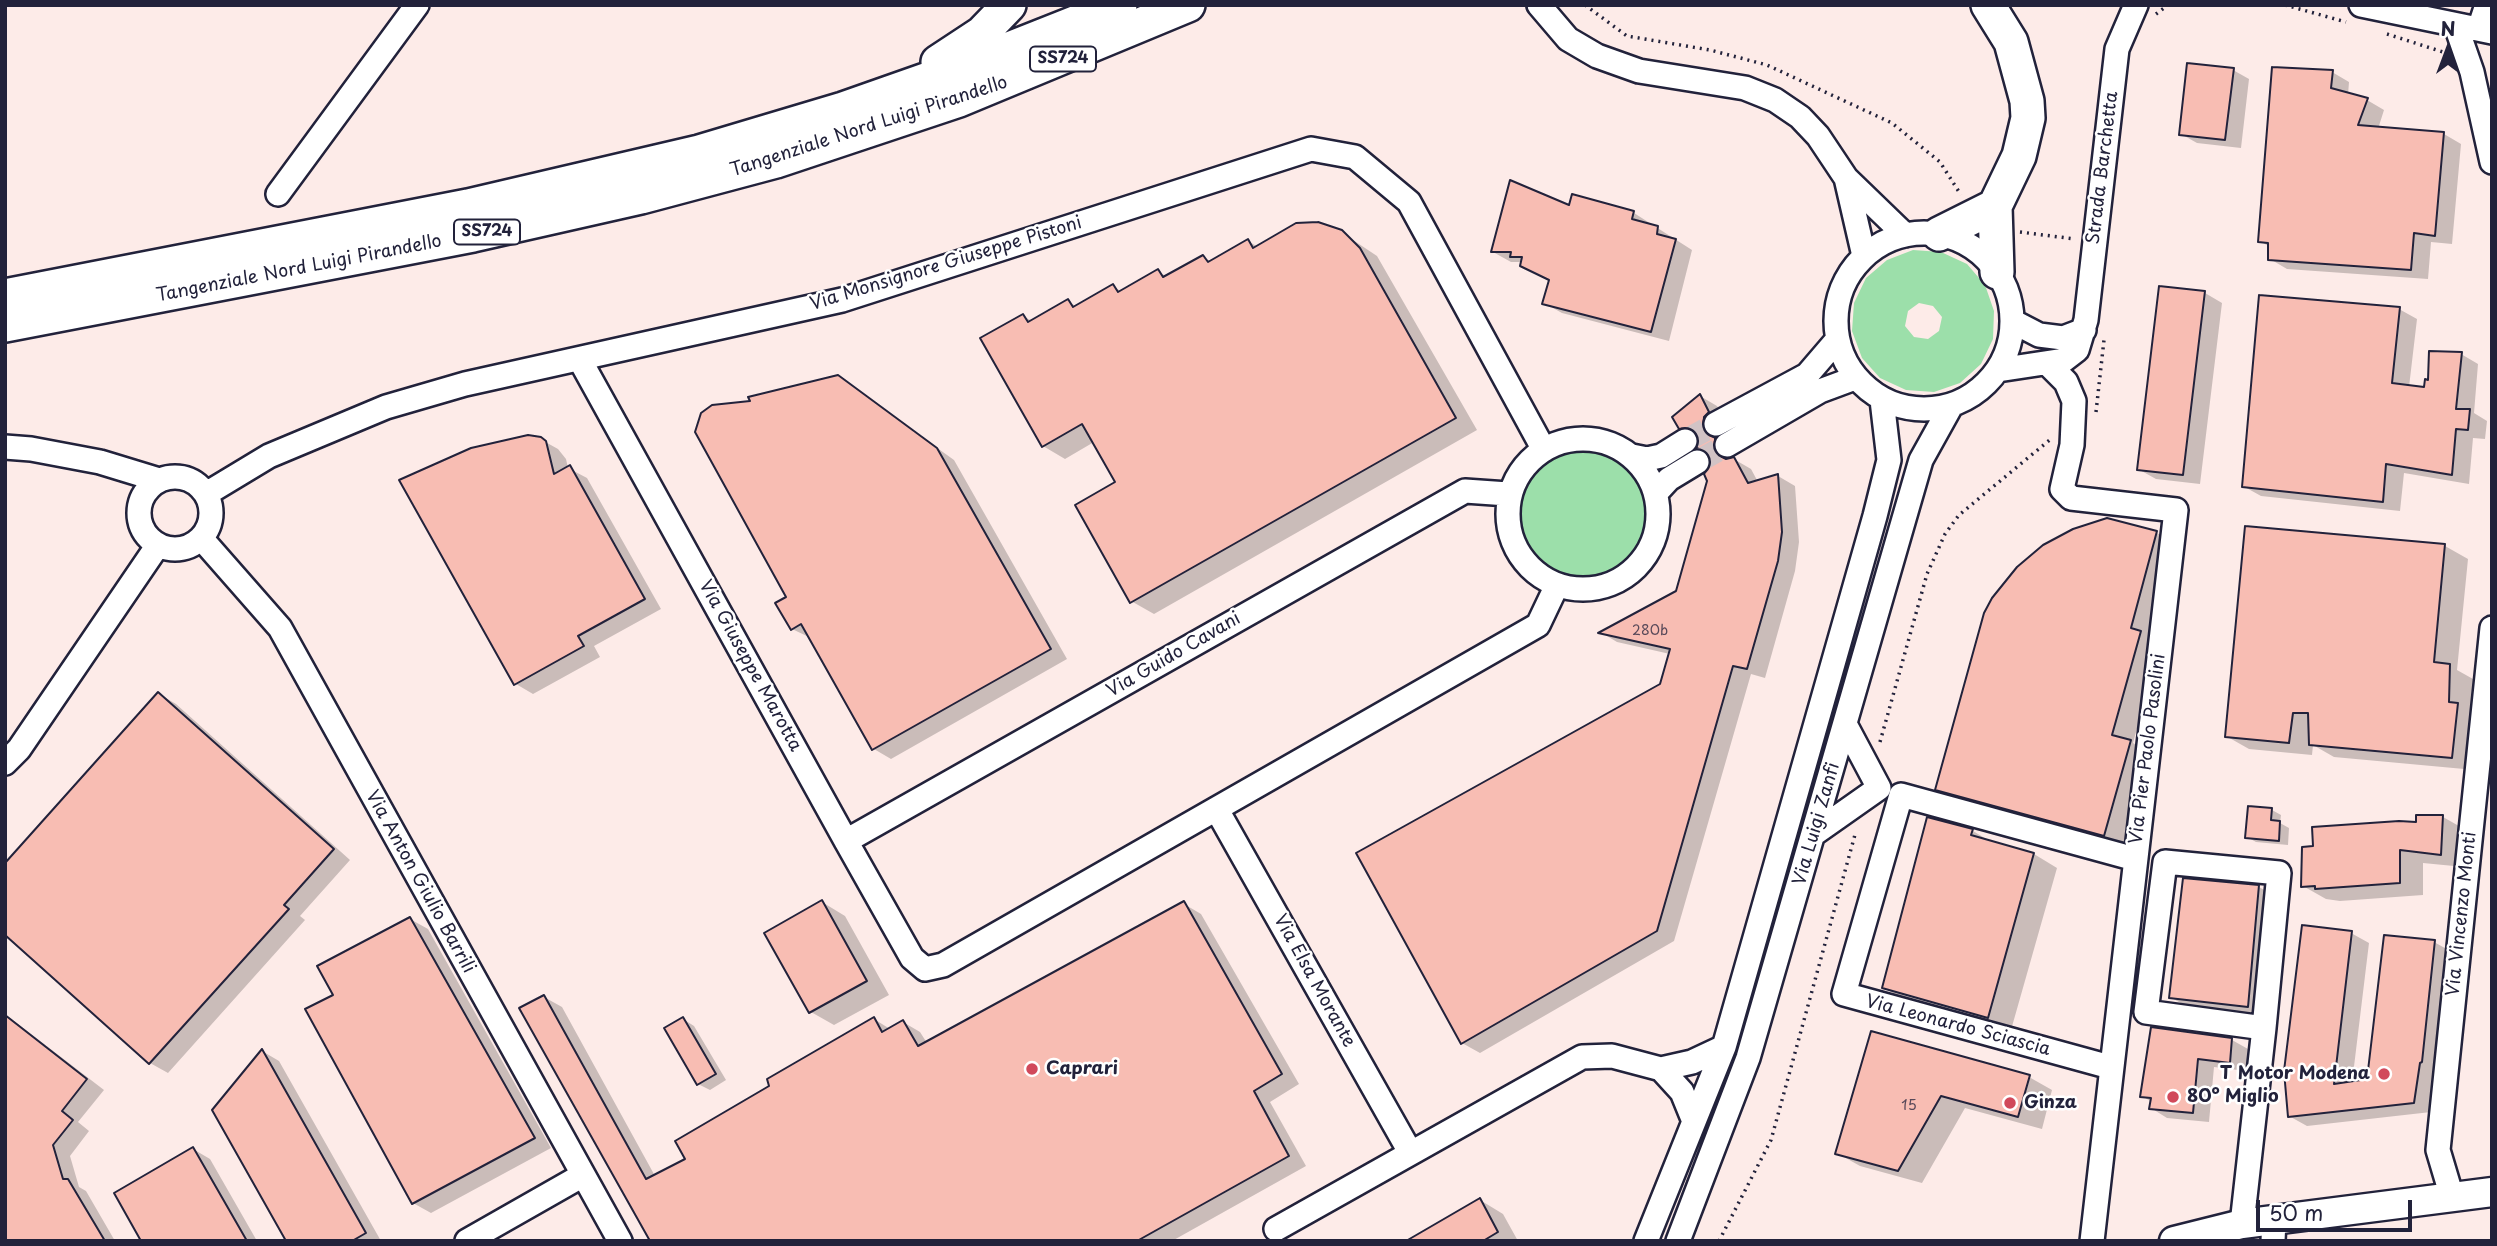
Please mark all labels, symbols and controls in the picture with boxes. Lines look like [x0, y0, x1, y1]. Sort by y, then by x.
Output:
north arrow [2413, 14, 2483, 84]
text: N [2440, 14, 2456, 42]
road number: SS724 [1030, 46, 1096, 72]
street label: Tangenziale Nord Luigi Pirandello [728, 72, 1010, 182]
street label: Strada Barchetta [2083, 90, 2123, 246]
street label: Via Monsignore Giuseppe Pistoni [808, 212, 1084, 316]
road number: SS724 [454, 220, 520, 244]
street label: Tangenziale Nord Luigi Pirandello [154, 231, 444, 307]
street label: Via Giuseppe Marotta [694, 577, 806, 755]
street label: Via Guido Cavani [1103, 608, 1245, 702]
house number: 280b [1632, 623, 1668, 639]
street label: Via Pier Paolo Pasolini [2126, 652, 2170, 846]
street label: Via Luigi Zanfi [1789, 760, 1845, 888]
street label: Via Anton Giulio Barrili [361, 787, 479, 977]
street label: Via Vincenzo Monti [2443, 831, 2481, 997]
street label: Via Elsa Morante [1269, 911, 1359, 1051]
street label: Via Leonardo Sciascia [1863, 991, 2053, 1061]
place label: Caprari [1046, 1058, 1118, 1080]
marker: Caprari [1024, 1061, 1040, 1077]
place label: T Motor Modena [2220, 1063, 2370, 1085]
marker: T Motor Modena [2376, 1066, 2392, 1082]
place label: 80° Miglio [2187, 1086, 2278, 1108]
marker: 80° Miglio [2165, 1089, 2181, 1105]
place label: Ginza [2024, 1092, 2077, 1114]
marker: Ginza [2002, 1095, 2018, 1111]
house number: 15 [1901, 1098, 1917, 1114]
scale bar [2259, 1186, 2415, 1230]
text: 50 m [2269, 1196, 2323, 1228]

